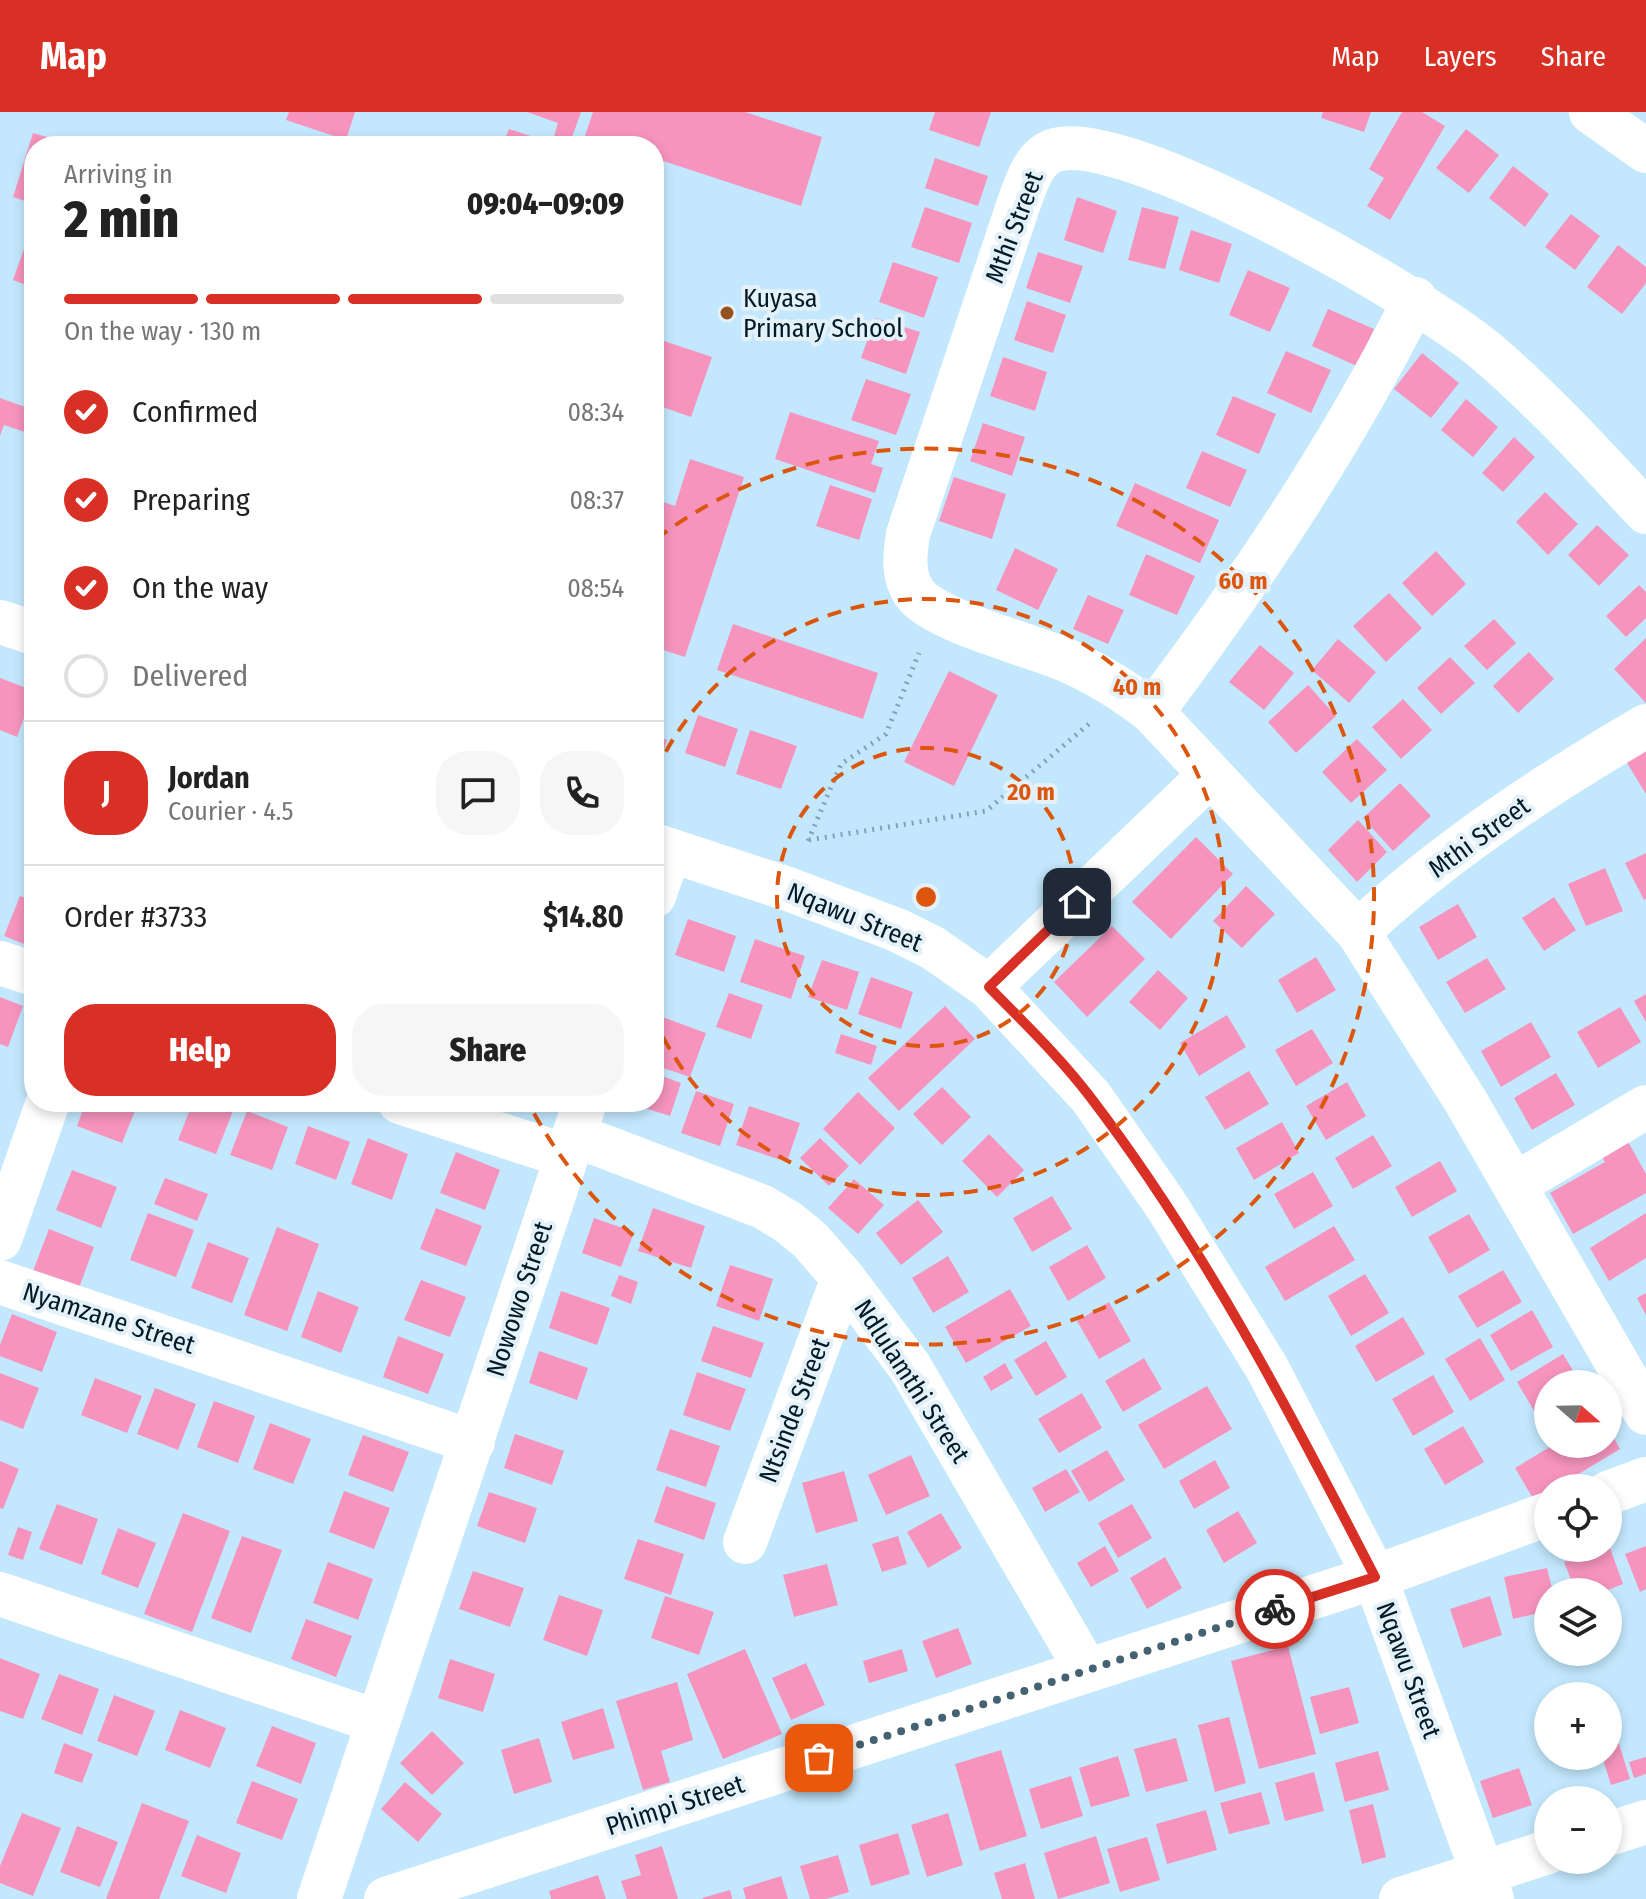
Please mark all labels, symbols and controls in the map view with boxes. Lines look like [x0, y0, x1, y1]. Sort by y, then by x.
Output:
text: Map [40, 33, 107, 79]
text: Map [1331, 40, 1380, 73]
text: Layers [1424, 40, 1497, 73]
text: Share [1541, 40, 1606, 73]
text: Arriving in [64, 159, 173, 190]
street label: Mthi Street [979, 166, 1050, 287]
text: 09:04–09:09 [467, 186, 624, 222]
text: 2 min [64, 188, 179, 251]
place label: Kuyasa Primary School [743, 283, 903, 344]
marker: Kuyasa Primary School [718, 304, 736, 322]
text: On the way · 130 m [64, 316, 261, 347]
icon: check [64, 390, 108, 434]
text: Confirmed [132, 394, 258, 430]
text: 08:34 [568, 397, 624, 428]
icon: check [64, 478, 108, 522]
text: Preparing [132, 482, 250, 518]
text: 08:37 [570, 485, 624, 516]
icon: check [64, 566, 108, 610]
text: 60 m [1219, 567, 1267, 595]
text: On the way [132, 570, 268, 606]
text: 08:54 [567, 573, 624, 604]
text: Delivered [132, 658, 248, 694]
text: 40 m [1113, 673, 1161, 701]
button: chat [436, 751, 520, 835]
button: phone [540, 751, 624, 835]
text: Jordan [168, 760, 250, 796]
text: J [102, 775, 110, 811]
text: 20 m [1006, 778, 1055, 806]
street label: Mthi Street [1423, 790, 1536, 884]
text: Courier · 4.5 [168, 796, 294, 827]
pin [1043, 868, 1111, 936]
street label: Nqawu Street [783, 876, 927, 959]
icon: home [1055, 880, 1099, 924]
centre of rings [912, 883, 940, 911]
text: Order #3733 [64, 899, 207, 935]
text: $14.80 [543, 899, 624, 935]
button: Help [64, 1004, 336, 1096]
button: Share [352, 1004, 624, 1096]
street label: Nowowo Street [480, 1217, 559, 1380]
street label: Nyamzane Street [19, 1276, 199, 1361]
street label: Ndlulamthi Street [847, 1294, 976, 1469]
street label: Ntsinde Street [753, 1333, 836, 1487]
north arrow [1534, 1370, 1622, 1458]
map controls [1534, 1370, 1622, 1874]
button: locate [1534, 1474, 1622, 1562]
courier [1235, 1569, 1315, 1649]
button: layers [1534, 1578, 1622, 1666]
icon: bike [1253, 1587, 1297, 1631]
street label: Nqawu Street [1370, 1598, 1448, 1743]
button: + [1534, 1682, 1622, 1770]
pin [785, 1724, 853, 1792]
icon: bag [797, 1736, 841, 1780]
street label: Phimpi Street [602, 1768, 749, 1842]
button: − [1534, 1786, 1622, 1874]

